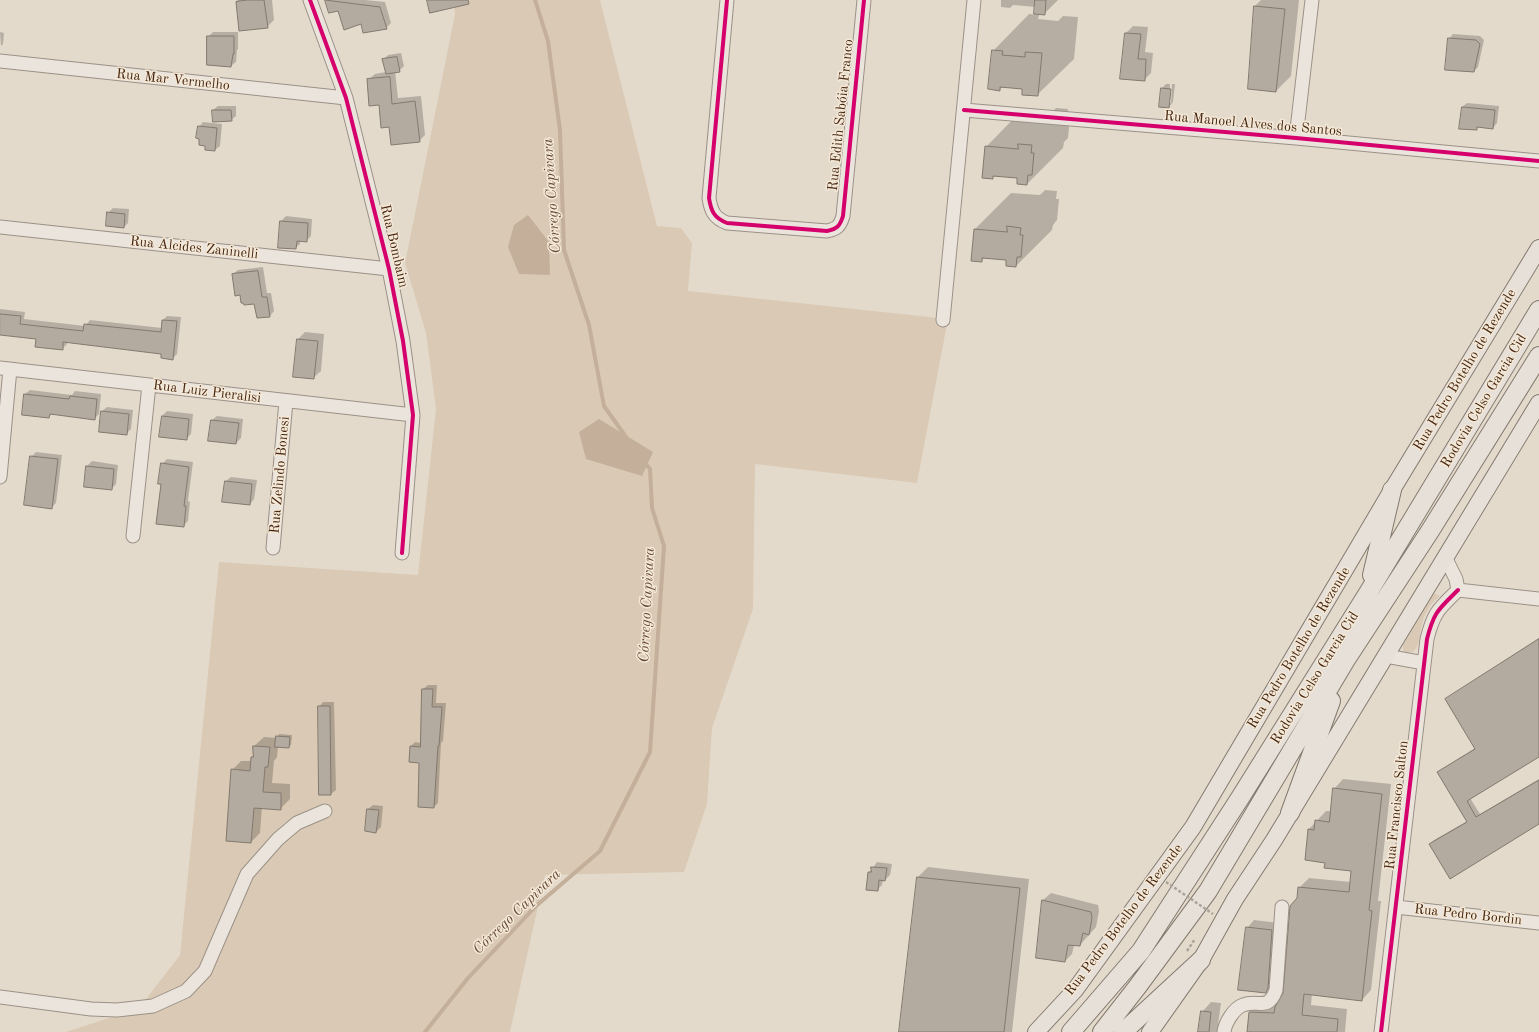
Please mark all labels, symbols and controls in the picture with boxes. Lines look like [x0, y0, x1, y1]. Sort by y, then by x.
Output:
street label: Rua Edith Sabóia Franco [825, 38, 857, 192]
street label: Rua Mar Vermelho [115, 66, 231, 94]
street label: Rua Manoel Alves dos Santos [1163, 108, 1343, 140]
water label: Córrego Capivara [539, 138, 565, 254]
street label: Rua Bombaim [376, 203, 412, 289]
street label: Rua Alcides Zaninelli [129, 233, 259, 263]
street label: Rua Pedro Botelho de Rezende [1410, 286, 1520, 454]
street label: Rodovia Celso Garcia Cid [1437, 331, 1531, 471]
street label: Rua Luiz Pieralisi [152, 377, 262, 407]
street label: Rua Zelindo Bonesi [267, 416, 293, 534]
water label: Córrego Capivara [635, 547, 659, 663]
street label: Rua Pedro Botelho de Rezende [1244, 564, 1354, 732]
street label: Rodovia Celso Garcia Cid [1267, 609, 1363, 747]
street label: Rua Francisco Salton [1382, 740, 1412, 870]
street label: Rua Pedro Botelho de Rezende [1061, 841, 1187, 999]
water label: Córrego Capivara [469, 866, 565, 958]
street label: Rua Pedro Bordin [1413, 901, 1523, 929]

